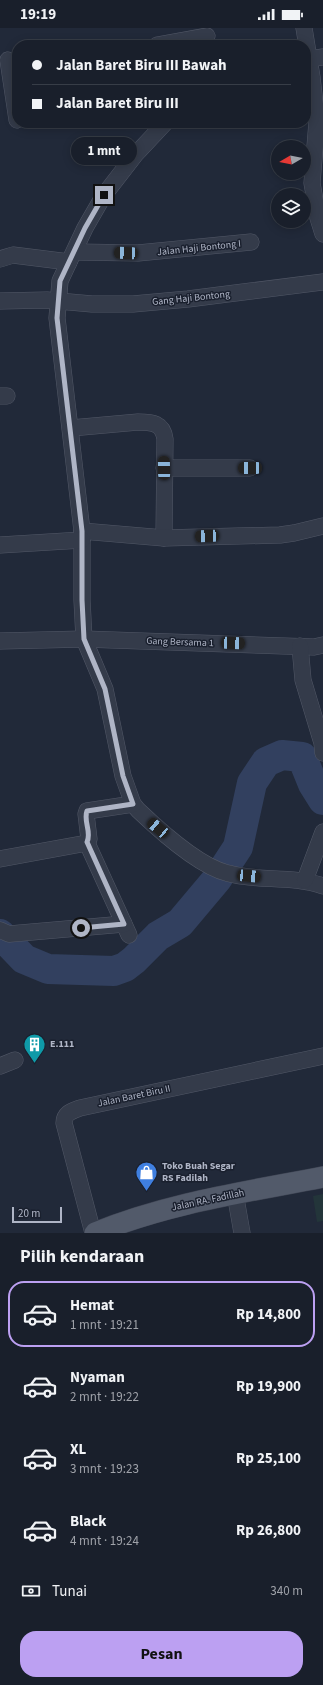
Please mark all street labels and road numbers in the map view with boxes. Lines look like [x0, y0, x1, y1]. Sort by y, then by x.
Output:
street label: Jalan Haji Bontong I [157, 237, 241, 259]
street label: Gang Haji Bontong [151, 287, 231, 309]
street label: Gang Bersama 1 [146, 634, 214, 650]
street label: Jalan Baret Biru II [96, 1081, 172, 1111]
street label: Jalan RA. Fadillah [170, 1185, 246, 1215]

